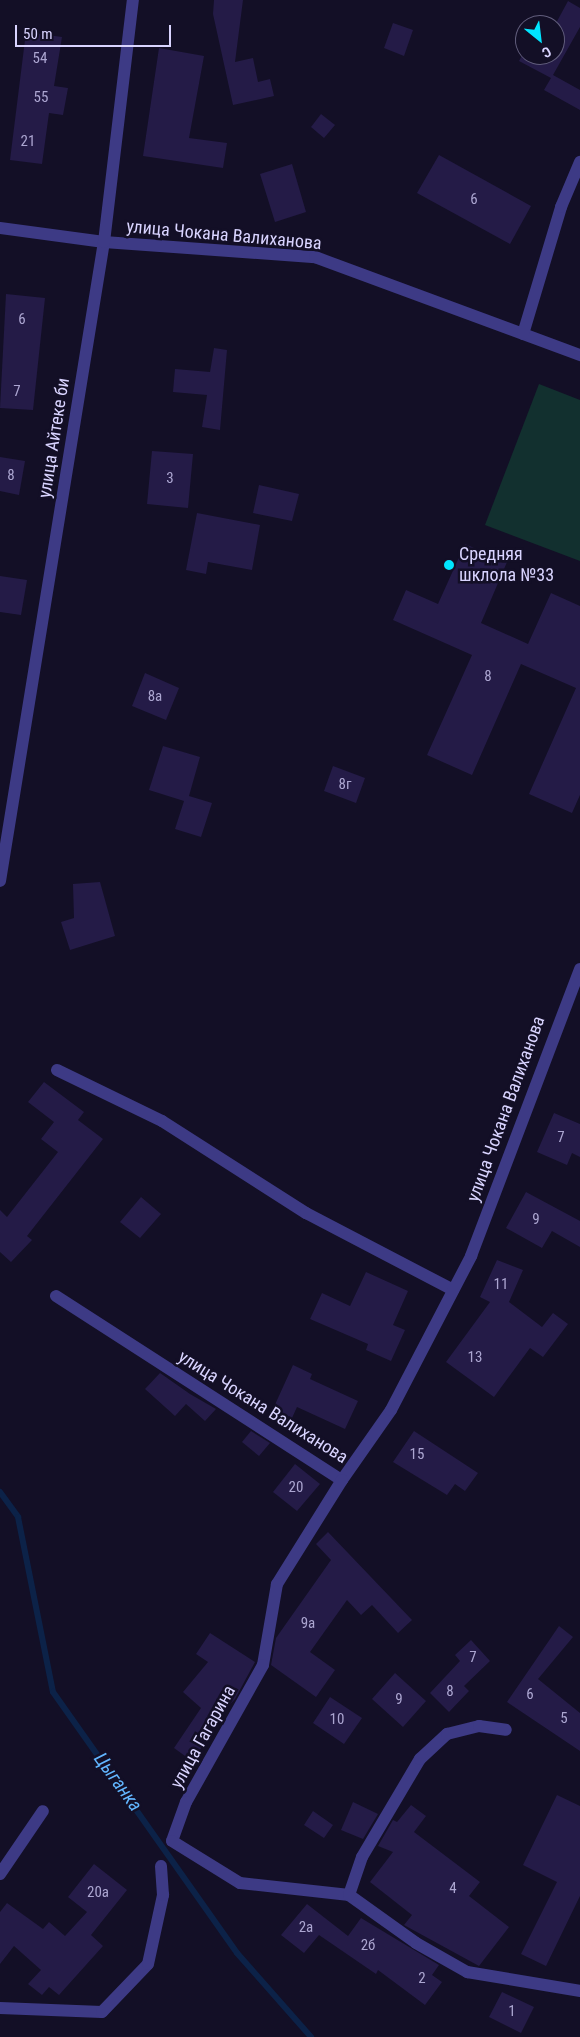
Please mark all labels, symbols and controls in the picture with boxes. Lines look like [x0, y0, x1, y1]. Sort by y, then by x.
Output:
scale bar [18, 15, 174, 47]
north arrow [515, 15, 565, 65]
text: 50 m [23, 25, 53, 43]
text: С [539, 43, 554, 61]
house number: 54 [33, 50, 47, 68]
house number: 55 [34, 89, 48, 107]
house number: 21 [21, 133, 35, 151]
house number: 6 [470, 191, 478, 209]
street label: улица Чокана Валиханова [125, 216, 323, 254]
house number: 6 [18, 311, 26, 329]
street label: улица Айтеке би [34, 376, 74, 500]
house number: 7 [13, 383, 21, 401]
house number: 8 [7, 467, 15, 485]
house number: 3 [166, 470, 174, 488]
place label: Средняя шклола №33 [459, 544, 554, 586]
marker: Средняя шклола №33 [443, 559, 455, 571]
house number: 8 [484, 668, 492, 686]
house number: 8а [148, 688, 162, 706]
house number: 8г [339, 776, 351, 794]
street label: улица Чокана Валиханова [462, 1013, 550, 1205]
house number: 7 [557, 1129, 565, 1147]
house number: 9 [532, 1211, 540, 1229]
house number: 11 [494, 1276, 508, 1294]
street label: улица Чокана Валиханова [174, 1346, 352, 1468]
house number: 13 [468, 1349, 482, 1367]
house number: 15 [410, 1446, 424, 1464]
house number: 20 [289, 1479, 303, 1497]
house number: 9а [301, 1615, 315, 1633]
house number: 7 [469, 1649, 477, 1667]
street label: улица Гагарина [166, 1682, 240, 1792]
house number: 8 [446, 1683, 454, 1701]
house number: 6 [526, 1686, 534, 1704]
house number: 9 [395, 1691, 403, 1709]
house number: 5 [560, 1710, 568, 1728]
house number: 10 [330, 1711, 344, 1729]
water label: Цыганка [89, 1748, 147, 1816]
house number: 4 [449, 1880, 457, 1898]
house number: 20а [87, 1884, 109, 1902]
house number: 2а [299, 1919, 313, 1937]
house number: 2б [361, 1937, 375, 1955]
house number: 2 [418, 1970, 426, 1988]
house number: 1 [508, 2003, 516, 2021]

